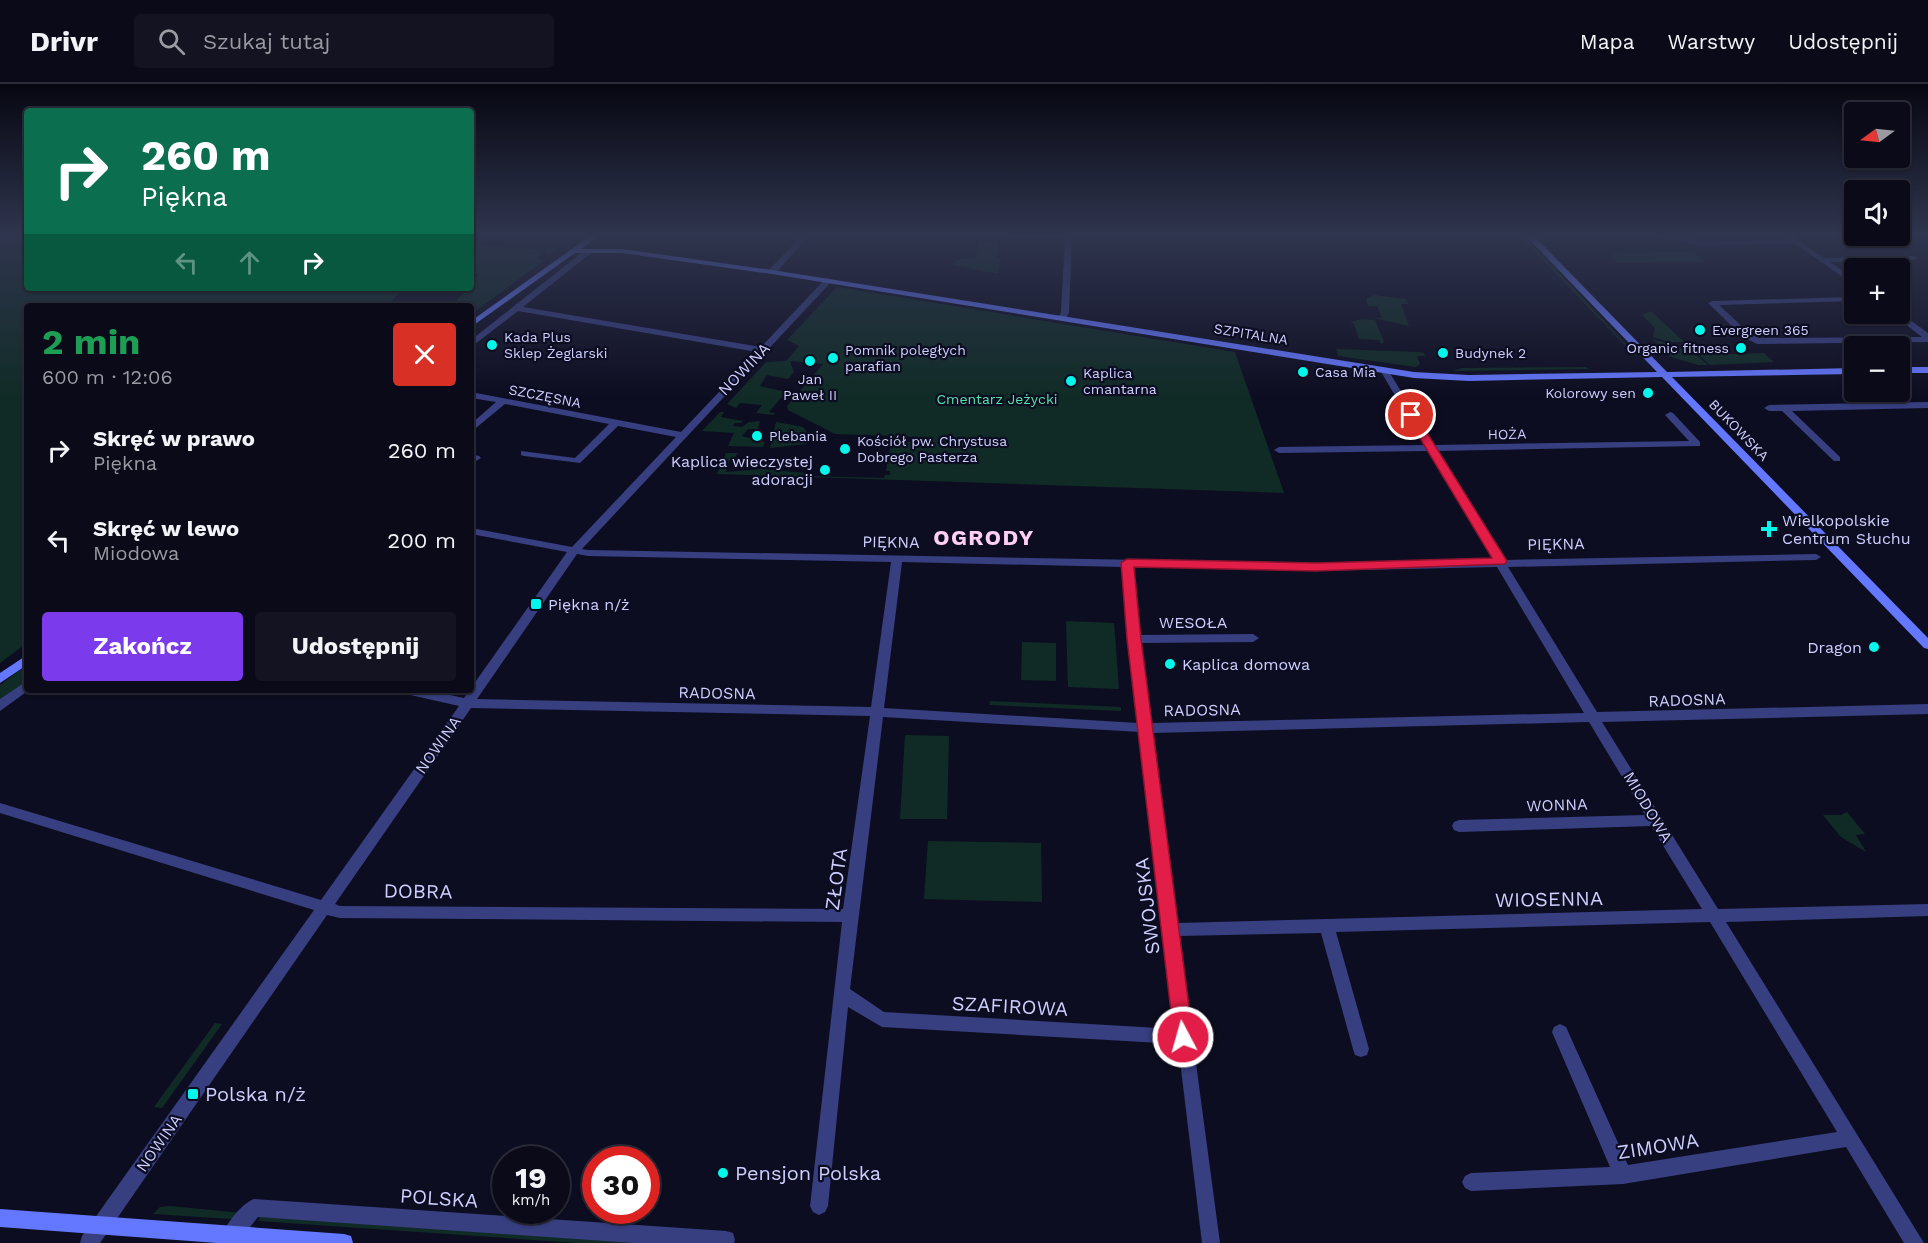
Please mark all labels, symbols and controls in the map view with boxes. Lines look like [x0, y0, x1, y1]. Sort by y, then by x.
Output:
search box [134, 14, 554, 68]
text: Drivr [30, 25, 98, 58]
icon: search [155, 25, 188, 58]
text: Szukaj tutaj [203, 29, 330, 54]
text: Mapa [1580, 29, 1635, 54]
text: Warstwy [1668, 29, 1755, 54]
text: Udostępnij [1788, 29, 1898, 54]
north arrow [1844, 102, 1910, 168]
map controls [1844, 102, 1910, 402]
text: 260 m [141, 131, 271, 180]
icon: right [42, 132, 120, 210]
button: sound [1844, 180, 1910, 246]
text: Piękna [141, 181, 228, 213]
icon: left [170, 246, 203, 279]
icon: ahead [233, 246, 266, 279]
icon: right [296, 246, 329, 279]
button: + [1844, 258, 1910, 324]
street label: SZPITALNA [1213, 320, 1289, 348]
text: 2 min [42, 321, 140, 363]
place label: Evergreen 365 [1712, 322, 1809, 338]
button: close [393, 323, 456, 386]
marker: Evergreen 365 [1693, 323, 1707, 337]
place label: Kada Plus Sklep Żeglarski [504, 329, 608, 361]
button: − [1844, 336, 1910, 402]
marker: Kada Plus Sklep Żeglarski [485, 338, 499, 352]
street label: NOWINA [714, 338, 774, 399]
place label: Organic fitness [1627, 340, 1729, 356]
marker: Organic fitness [1734, 341, 1748, 355]
place label: Pomnik poległych parafian [845, 342, 966, 374]
place label: Budynek 2 [1455, 345, 1526, 361]
marker: Budynek 2 [1436, 346, 1450, 360]
marker: Pomnik poległych parafian [826, 351, 840, 365]
marker: Jan Paweł II [803, 354, 817, 368]
place label: Casa Mia [1315, 364, 1376, 380]
text: 600 m · 12:06 [42, 365, 173, 389]
place label: Kaplica cmantarna [1083, 365, 1157, 397]
marker: Casa Mia [1296, 365, 1310, 379]
place label: Jan Paweł II [783, 371, 837, 403]
marker: Kaplica cmantarna [1064, 374, 1078, 388]
street label: SZCZĘSNA [507, 381, 583, 411]
place label: Kolorowy sen [1545, 385, 1636, 401]
marker: Kolorowy sen [1641, 386, 1655, 400]
pin [1385, 389, 1436, 440]
park label: Cmentarz Jeżycki [936, 391, 1058, 407]
street label: BUKOWSKA [1706, 396, 1772, 464]
icon: arrive [1394, 398, 1427, 431]
text: Skręć w prawo [93, 426, 255, 451]
street label: HOŻA [1488, 426, 1526, 442]
place label: Plebania [769, 428, 827, 444]
marker: Plebania [750, 429, 764, 443]
place label: Kościół pw. Chrystusa Dobrego Pasterza [857, 433, 1007, 465]
icon: right [42, 434, 75, 467]
text: 260 m [388, 438, 456, 463]
marker: Kościół pw. Chrystusa Dobrego Pasterza [838, 442, 852, 456]
text: Piękna [93, 451, 157, 475]
place label: Kaplica wieczystej adoracji [671, 452, 813, 489]
marker: Kaplica wieczystej adoracji [818, 463, 832, 477]
place label: Wielkopolskie Centrum Słuchu [1782, 511, 1911, 548]
text: Skręć w lewo [93, 516, 239, 541]
marker: Wielkopolskie Centrum Słuchu [1760, 520, 1778, 538]
icon: left [42, 524, 75, 557]
district label: OGRODY [933, 525, 1035, 550]
text: 200 m [387, 528, 456, 553]
street label: PIĘKNA [862, 532, 920, 552]
street label: PIĘKNA [1527, 534, 1585, 554]
text: Miodowa [93, 541, 179, 565]
place label: Piękna n/ż [548, 595, 630, 614]
marker: Piękna n/ż [529, 597, 543, 611]
button: Zakończ [42, 612, 243, 681]
button: Udostępnij [255, 612, 456, 681]
street label: WESOŁA [1159, 613, 1228, 632]
place label: Dragon [1807, 638, 1862, 657]
marker: Dragon [1867, 640, 1881, 654]
place label: Kaplica domowa [1182, 655, 1310, 674]
marker: Kaplica domowa [1163, 657, 1177, 671]
street label: RADOSNA [678, 683, 756, 703]
street label: RADOSNA [1648, 689, 1726, 711]
street label: RADOSNA [1163, 700, 1241, 720]
street label: NOWINA [411, 712, 465, 777]
street label: MIODOWA [1620, 768, 1677, 846]
street label: WONNA [1526, 794, 1588, 816]
street label: ZŁOTA [820, 846, 852, 912]
street label: SWOJSKA [1129, 856, 1165, 956]
street label: DOBRA [383, 878, 453, 904]
street label: WIOSENNA [1495, 886, 1603, 912]
street label: SZAFIROWA [951, 991, 1069, 1021]
position arrow [1151, 1005, 1215, 1069]
place label: Polska n/ż [205, 1082, 306, 1106]
marker: Polska n/ż [186, 1087, 200, 1101]
street label: NOWINA [132, 1110, 186, 1175]
street label: ZIMOWA [1616, 1128, 1700, 1164]
speed limit sign: 30 [582, 1146, 660, 1224]
text: 19 [515, 1160, 547, 1195]
place label: Pensjon Polska [735, 1161, 881, 1185]
marker: Pensjon Polska [716, 1166, 730, 1180]
street label: POLSKA [399, 1183, 479, 1213]
text: km/h [512, 1191, 550, 1209]

